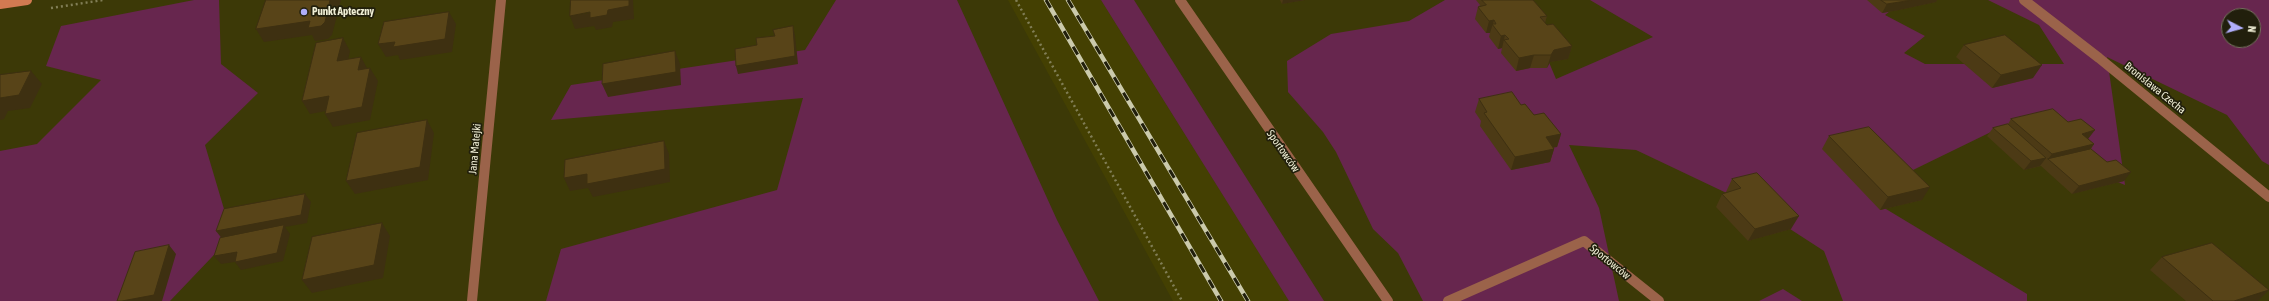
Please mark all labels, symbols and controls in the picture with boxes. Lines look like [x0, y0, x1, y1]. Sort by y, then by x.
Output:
place label: Punkt Apteczny [312, 5, 374, 19]
marker: Punkt Apteczny [299, 7, 309, 17]
north arrow [2221, 8, 2261, 48]
text: N [2246, 25, 2258, 33]
street label: Bronisława Czecha [2122, 59, 2188, 117]
street label: Jana Matejki [466, 123, 484, 175]
street label: Sportowców [1264, 127, 1302, 175]
street label: Sportowców [1587, 242, 1633, 282]

